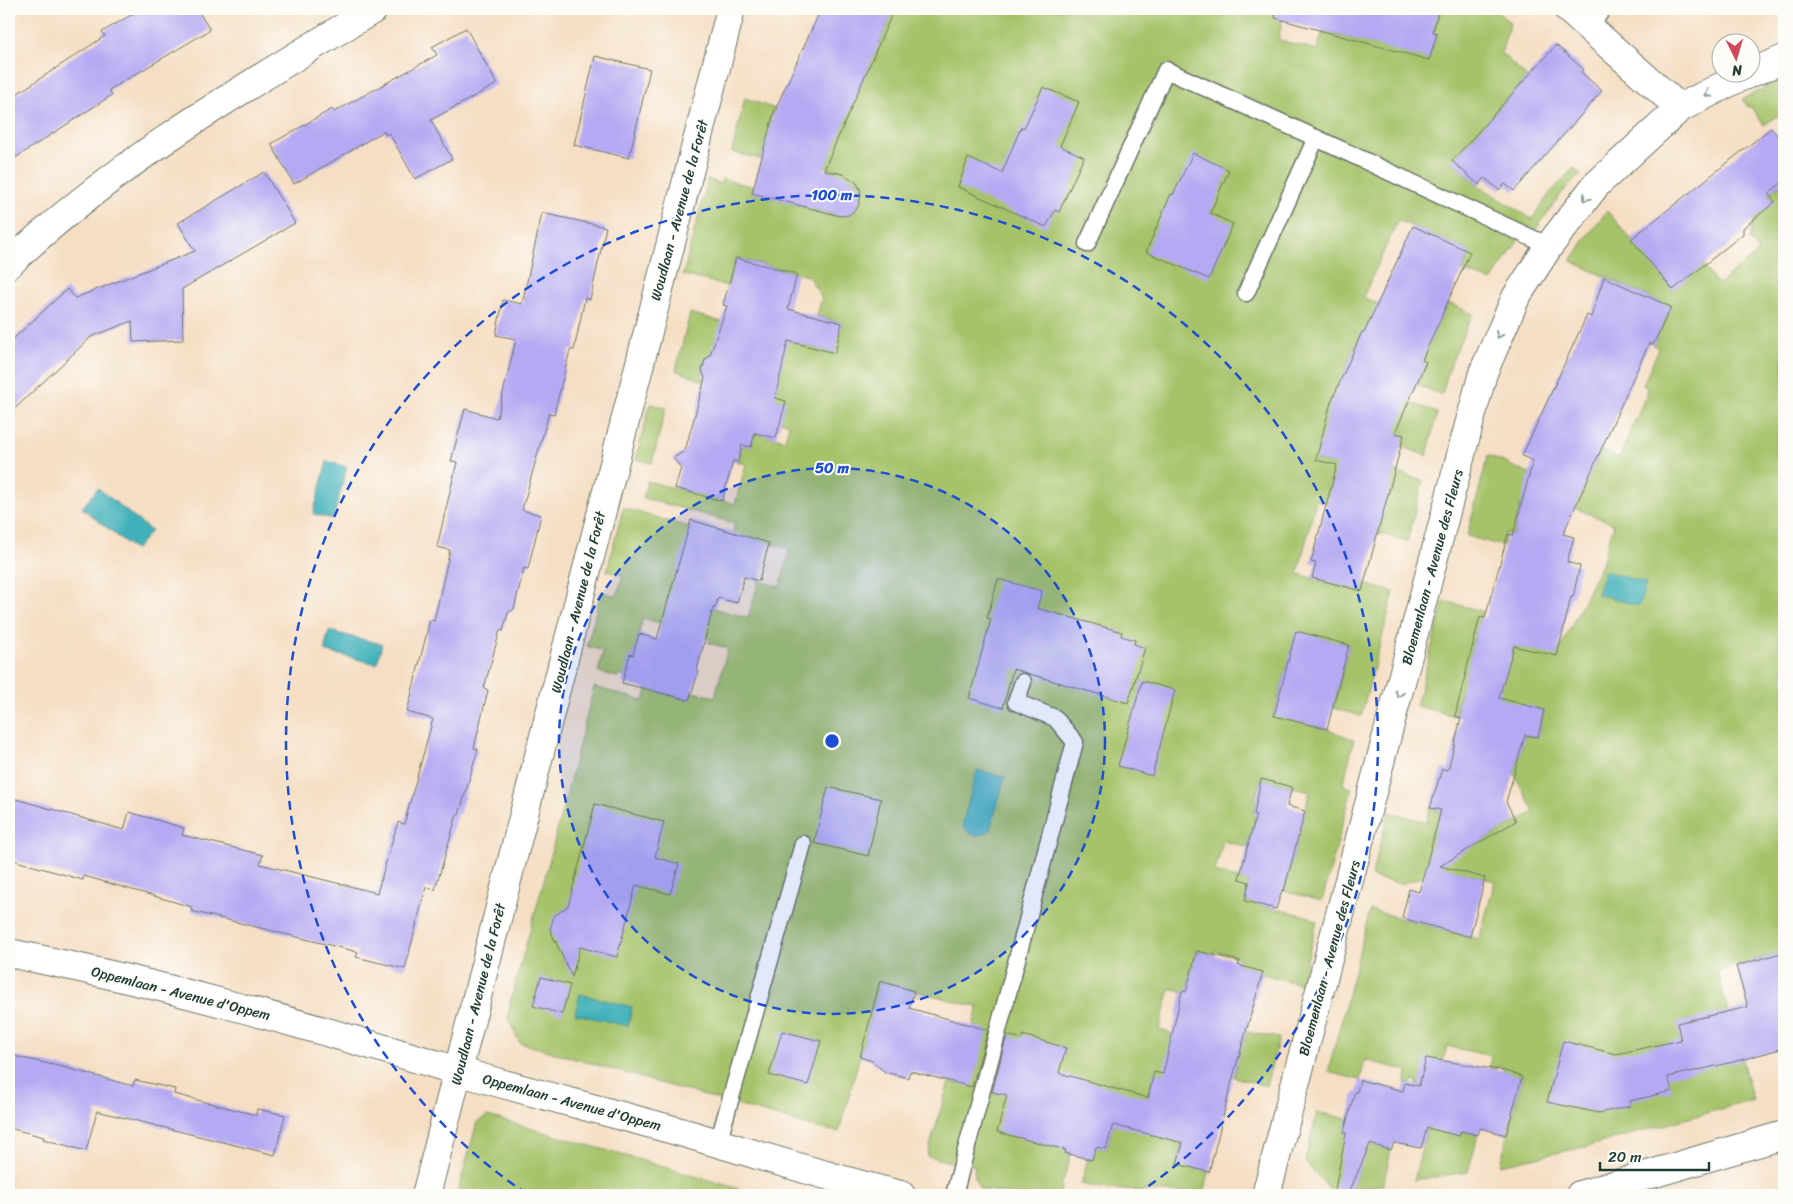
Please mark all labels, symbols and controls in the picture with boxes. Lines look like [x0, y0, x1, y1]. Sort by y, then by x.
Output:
north arrow [1710, 32, 1760, 82]
text: N [1731, 57, 1744, 83]
one-way arrow [1704, 88, 1713, 98]
street label: Woudlaan - Avenue de la Forêt [643, 115, 716, 303]
text: 100 m [812, 182, 853, 208]
one-way arrow [1582, 193, 1591, 202]
one-way arrow [1495, 330, 1506, 339]
text: 50 m [815, 455, 850, 481]
street label: Bloemenlaan - Avenue des Fleurs [1394, 466, 1471, 668]
street label: Woudlaan - Avenue de la Forêt [544, 507, 614, 696]
one-way arrow [1394, 689, 1404, 697]
centre of rings [823, 732, 841, 750]
street label: Bloemenlaan - Avenue des Fleurs [1291, 857, 1368, 1059]
street label: Woudlaan - Avenue de la Forêt [444, 899, 514, 1088]
street label: Oppemlaan - Avenue d'Oppem [89, 959, 273, 1028]
street label: Oppemlaan - Avenue d'Oppem [480, 1067, 664, 1138]
scale bar [1600, 1139, 1709, 1171]
text: 20 m [1608, 1144, 1642, 1170]

